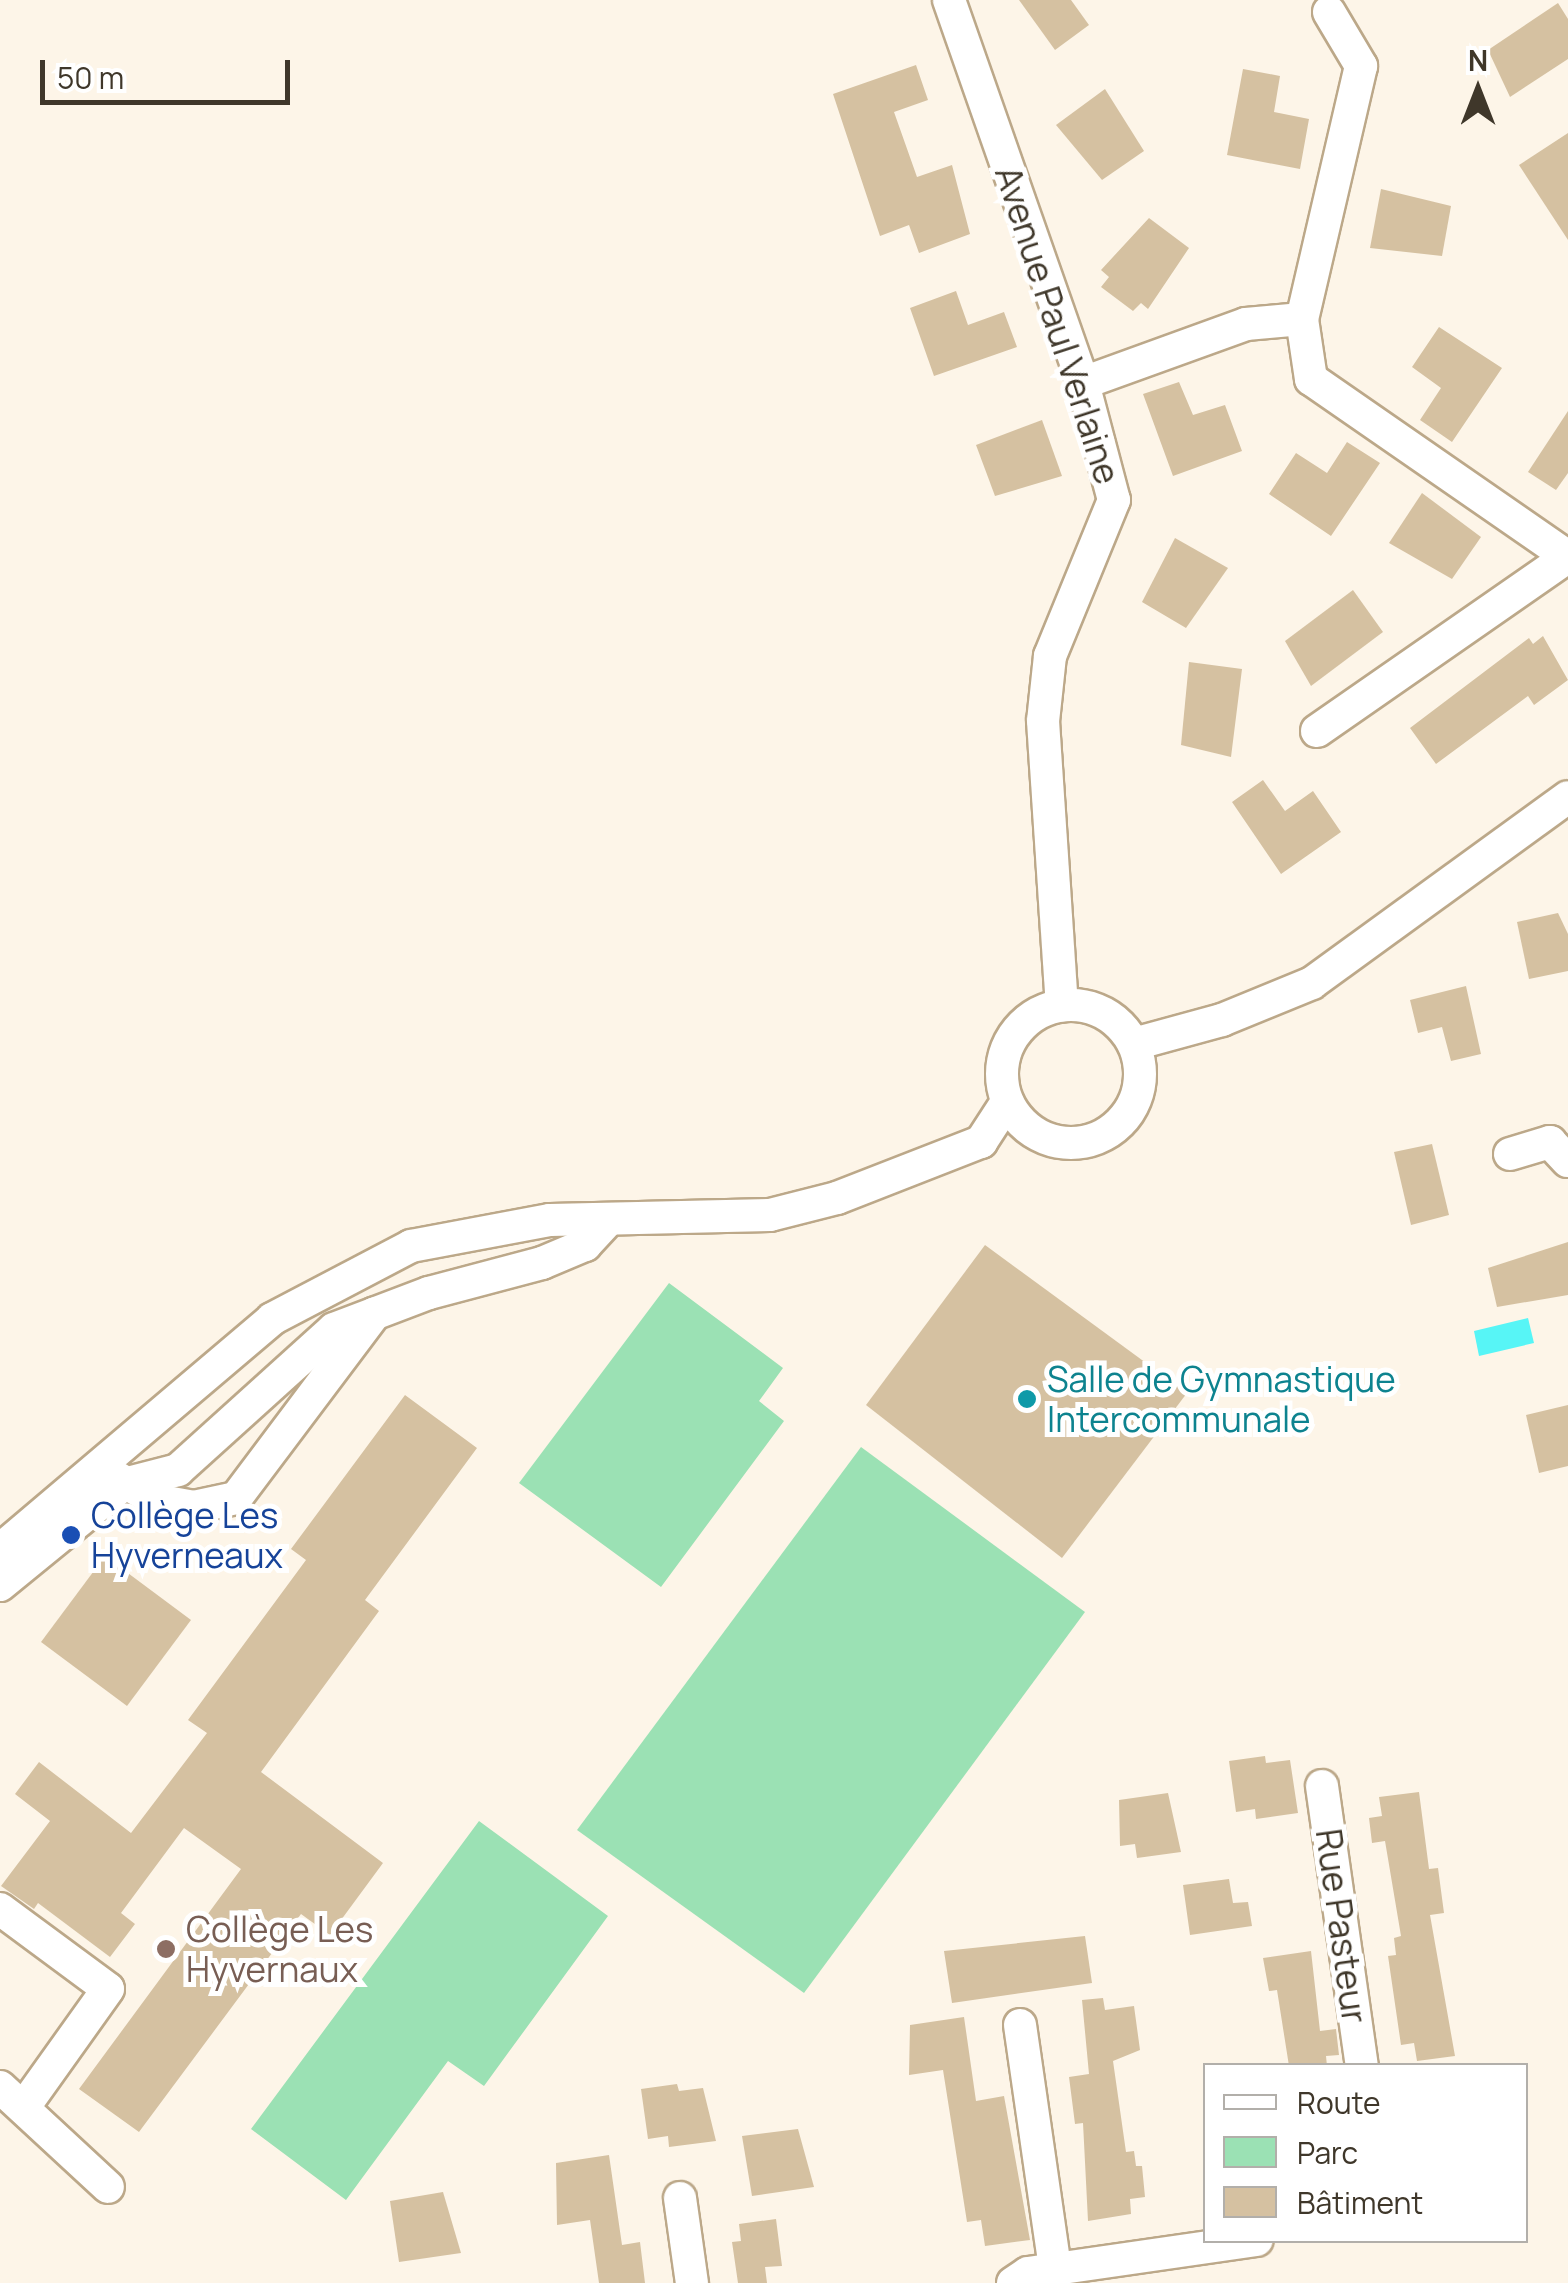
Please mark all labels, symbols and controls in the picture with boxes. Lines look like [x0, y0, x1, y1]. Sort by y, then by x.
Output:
scale bar [45, 40, 295, 102]
north arrow [1428, 40, 1528, 140]
text: N [1468, 41, 1488, 79]
text: 50 m [57, 57, 124, 98]
street label: Avenue Paul Verlaine [987, 161, 1129, 489]
place label: Salle de Gymnastique Intercommunale [1047, 1358, 1396, 1440]
marker: Salle de Gymnastique Intercommunale [1016, 1388, 1038, 1410]
place label: Collège Les Hyverneaux [91, 1494, 283, 1576]
marker: Collège Les Hyverneaux [60, 1524, 82, 1546]
street label: Rue Pasteur [1308, 1826, 1376, 2026]
place label: Collège Les Hyvernaux [186, 1908, 373, 1990]
marker: Collège Les Hyvernaux [155, 1938, 177, 1960]
legend [1203, 2063, 1528, 2243]
text: Route [1297, 2082, 1380, 2123]
text: Parc [1297, 2132, 1358, 2173]
text: Bâtiment [1297, 2182, 1423, 2223]

